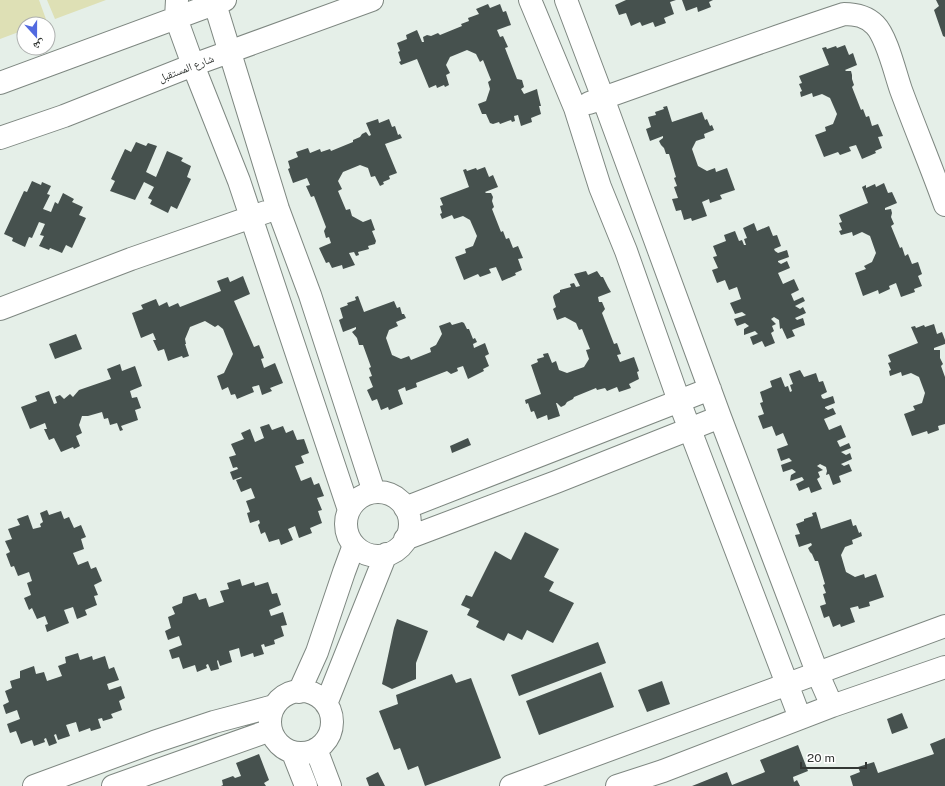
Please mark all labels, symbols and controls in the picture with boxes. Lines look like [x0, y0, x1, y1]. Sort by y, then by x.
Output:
north arrow [16, 16, 56, 56]
text: ش [31, 36, 47, 53]
street label: شارع المستقبل [157, 52, 216, 85]
scale bar [801, 744, 866, 770]
text: 20 m [807, 751, 835, 765]

